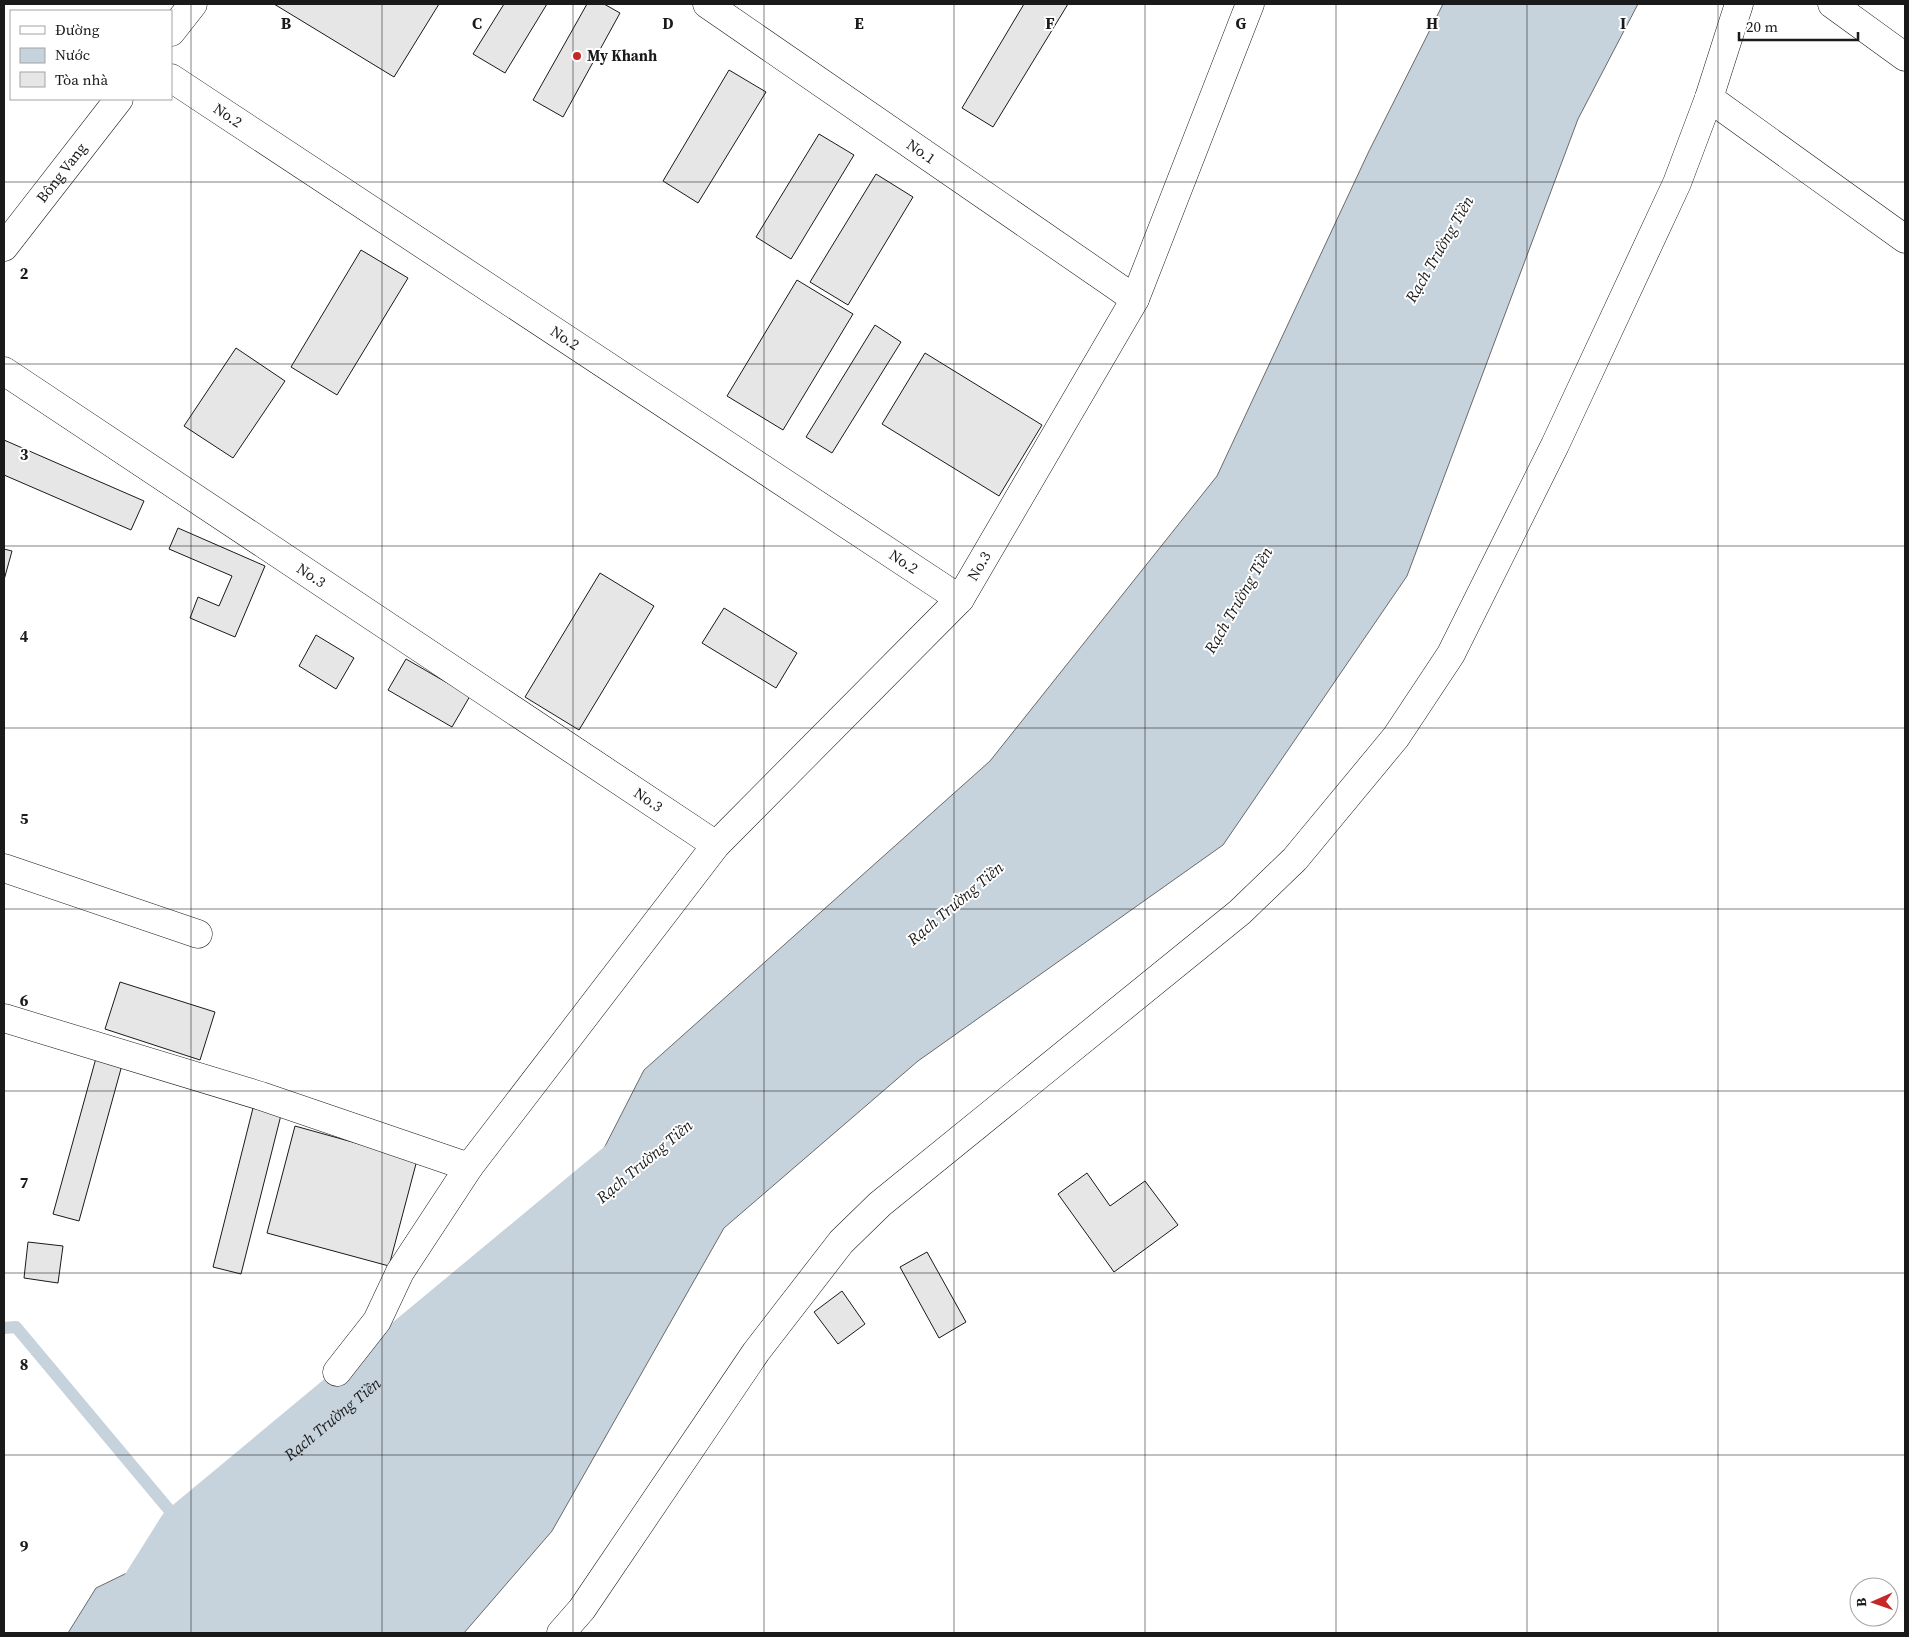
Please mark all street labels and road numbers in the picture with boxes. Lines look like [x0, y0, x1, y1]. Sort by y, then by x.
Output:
street label: No.2 [209, 98, 247, 132]
street label: No.1 [903, 134, 940, 169]
street label: Bông Vang [31, 138, 91, 207]
street label: No.2 [547, 320, 584, 355]
street label: No.2 [885, 544, 923, 579]
street label: No.3 [962, 547, 996, 584]
street label: No.3 [293, 558, 330, 592]
street label: No.3 [630, 782, 667, 817]

